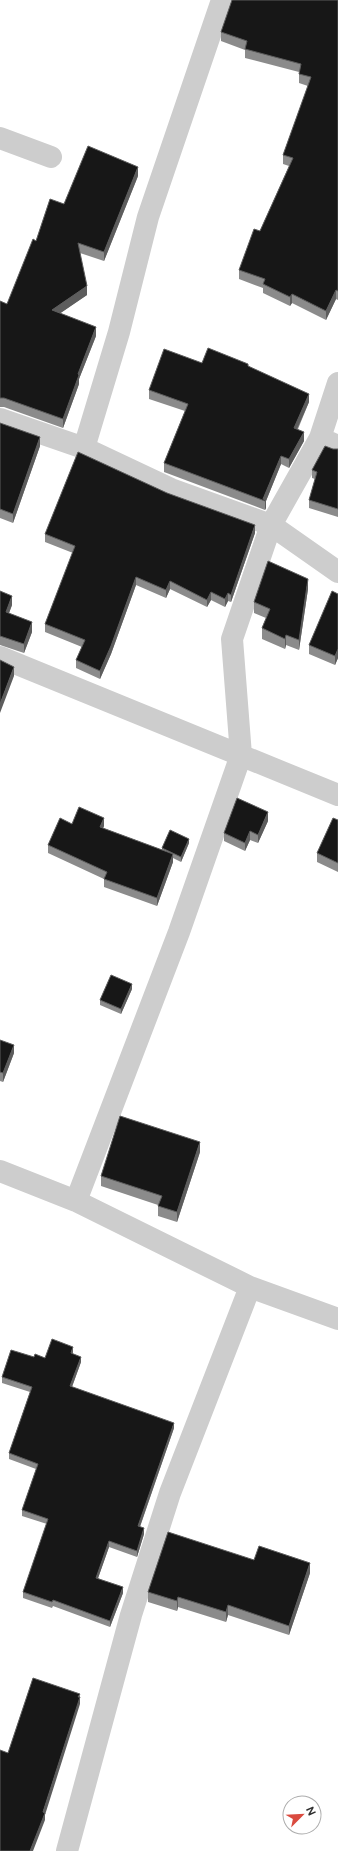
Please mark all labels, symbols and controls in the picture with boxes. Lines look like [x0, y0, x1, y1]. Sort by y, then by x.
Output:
north arrow [282, 1795, 322, 1835]
text: N [303, 1805, 318, 1818]

